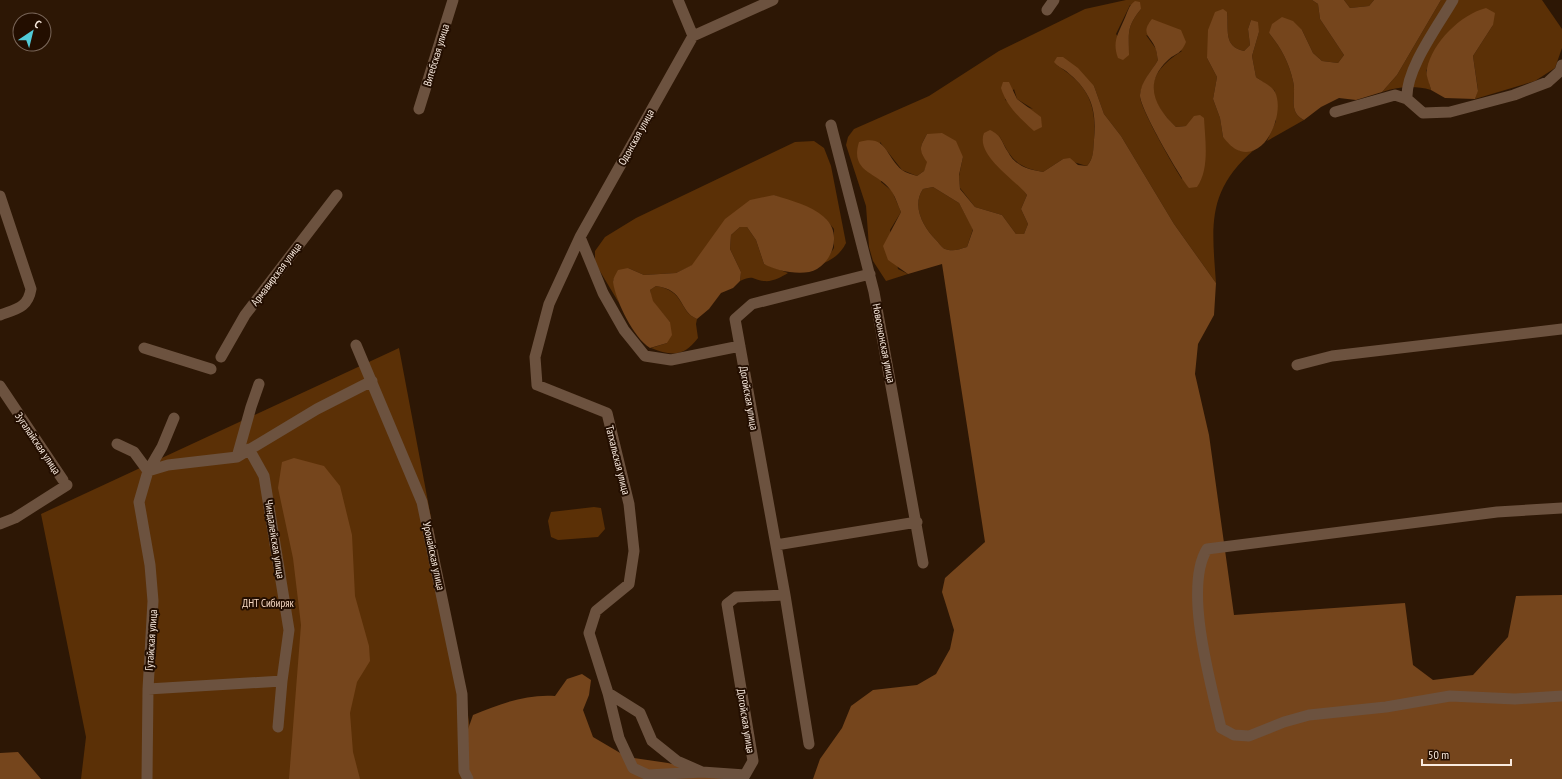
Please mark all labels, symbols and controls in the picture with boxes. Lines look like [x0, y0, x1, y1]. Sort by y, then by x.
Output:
north arrow [12, 12, 52, 52]
text: С [32, 17, 44, 31]
street label: Витебская улица [420, 22, 452, 88]
street label: Одонская улица [615, 107, 657, 167]
street label: Армавирская улица [248, 239, 304, 309]
street label: Новоононская улица [869, 302, 899, 384]
street label: Догойская улица [736, 365, 762, 431]
street label: Зугалайская улица [12, 409, 64, 477]
street label: Татхальская улица [603, 424, 633, 496]
street label: Чиндалейская улица [262, 499, 288, 579]
street label: Уронайская улица [420, 520, 448, 592]
park label: ДНТ Сибиряк [242, 596, 294, 610]
street label: Гутайская улица [142, 609, 160, 671]
street label: Догойская улица [734, 688, 758, 754]
scale bar [1422, 741, 1511, 767]
text: 50 m [1428, 747, 1449, 762]

